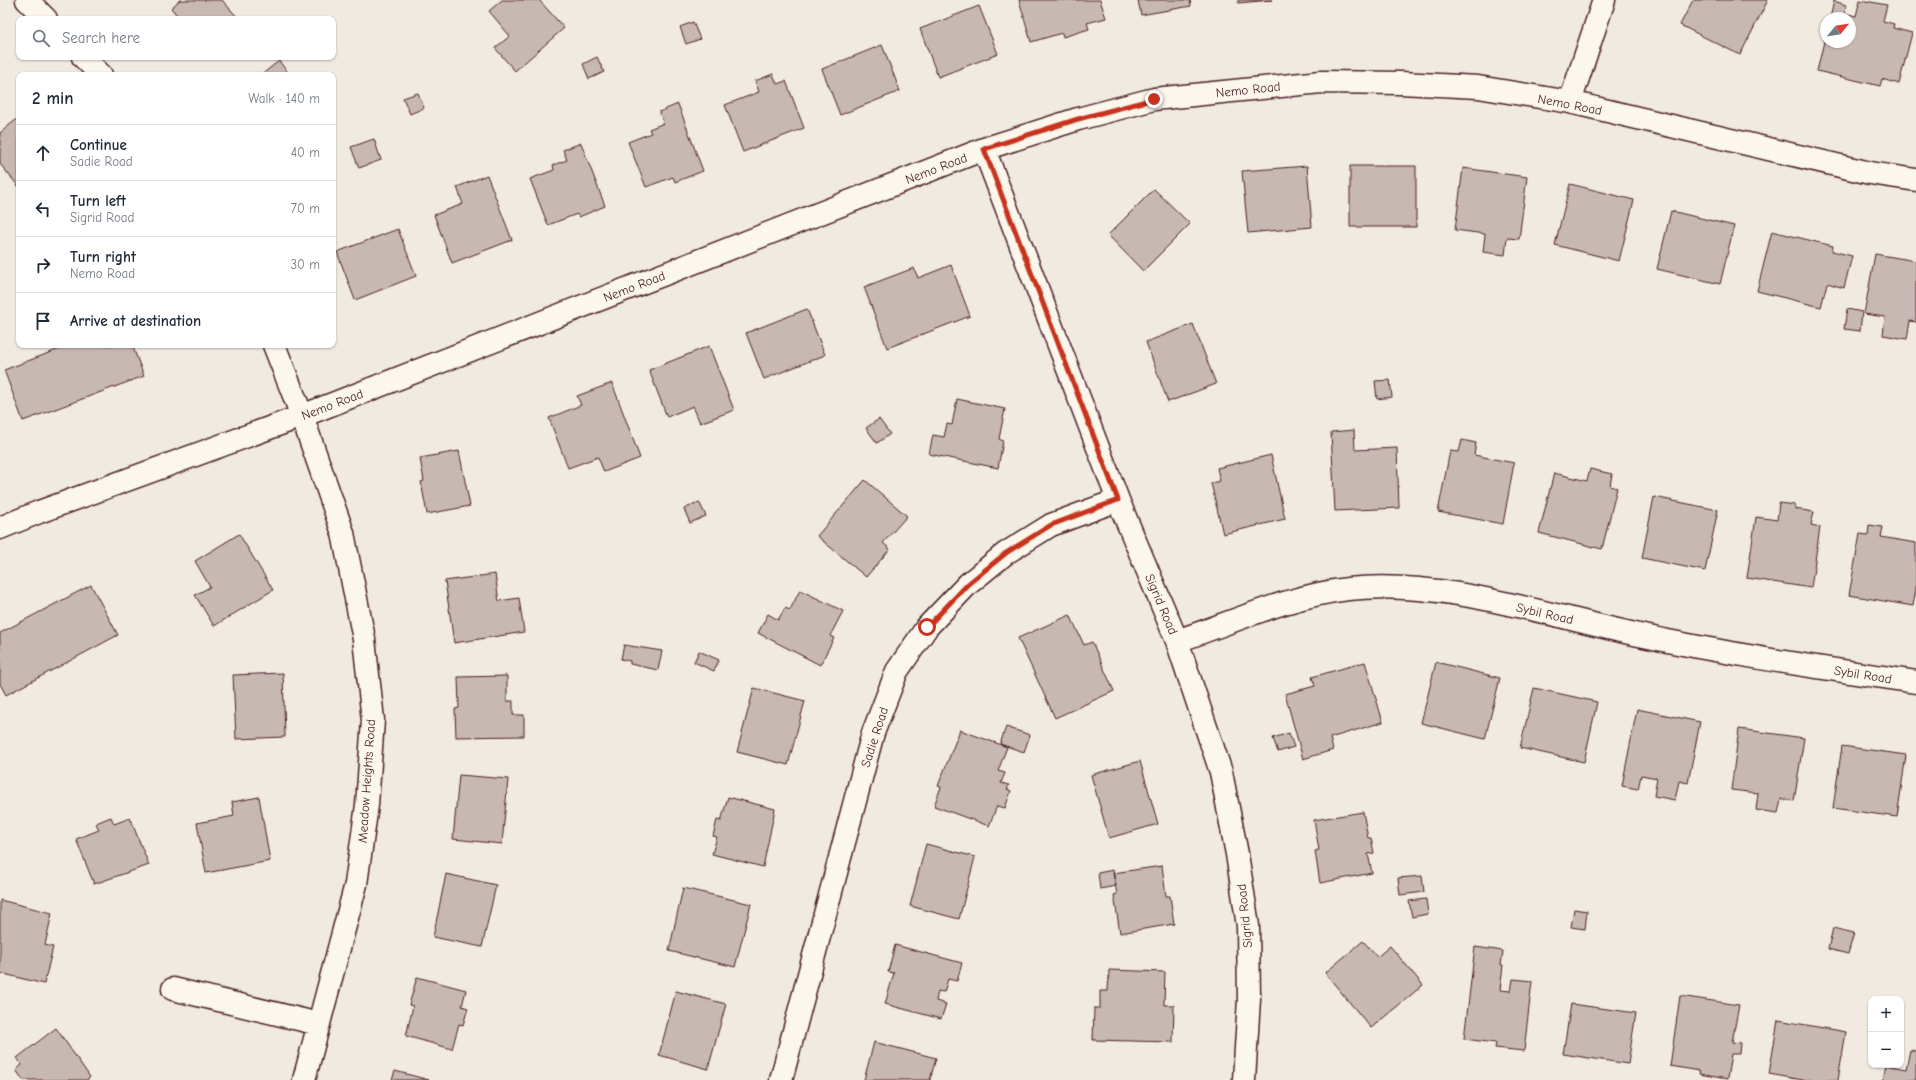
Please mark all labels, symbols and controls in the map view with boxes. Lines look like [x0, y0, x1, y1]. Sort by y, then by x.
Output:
north arrow [1820, 12, 1856, 48]
search box [16, 16, 336, 60]
icon: search [30, 27, 52, 49]
text: Search here [62, 29, 140, 47]
street label: Nemo Road [1215, 79, 1281, 100]
text: 2 min [32, 89, 73, 108]
route end [1145, 90, 1163, 108]
text: Walk · 140 m [248, 91, 320, 106]
street label: Nemo Road [1537, 91, 1603, 118]
text: Continue [70, 136, 127, 154]
icon: ahead [32, 142, 54, 164]
text: 40 m [291, 145, 320, 160]
street label: Nemo Road [903, 150, 969, 187]
text: Sadie Road [70, 154, 133, 169]
text: Turn left [70, 192, 126, 210]
icon: left [32, 198, 54, 220]
text: 70 m [291, 201, 320, 216]
text: Sigrid Road [70, 210, 134, 225]
text: Turn right [70, 248, 136, 266]
icon: right [32, 254, 54, 276]
text: 30 m [290, 257, 320, 272]
text: Nemo Road [70, 266, 135, 281]
street label: Nemo Road [601, 268, 667, 305]
icon: arrive [32, 310, 54, 332]
text: Arrive at destination [70, 312, 201, 330]
street label: Nemo Road [299, 386, 365, 423]
street label: Sigrid Road [1142, 572, 1181, 637]
street label: Sybil Road [1515, 600, 1575, 627]
route start [918, 618, 936, 636]
street label: Sybil Road [1833, 663, 1893, 686]
street label: Sadie Road [858, 705, 891, 769]
street label: Meadow Heights Road [355, 719, 378, 843]
street label: Sigrid Road [1234, 883, 1255, 949]
map controls [1868, 996, 1904, 1068]
button: + [1868, 996, 1904, 1032]
button: − [1868, 1032, 1904, 1068]

